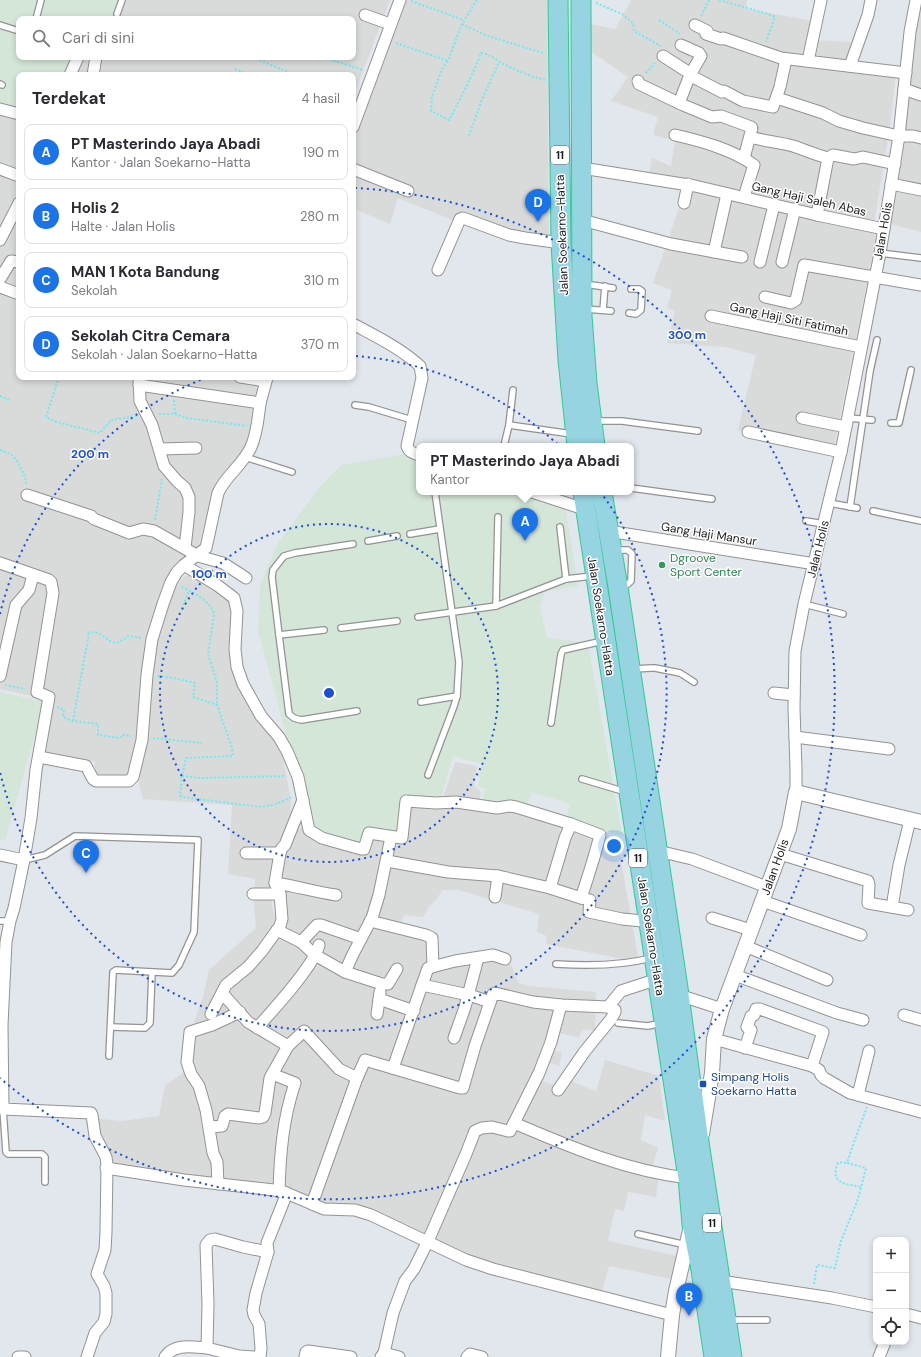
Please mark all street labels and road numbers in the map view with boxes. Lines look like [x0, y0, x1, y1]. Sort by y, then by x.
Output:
road number: 11 [551, 146, 569, 164]
street label: Jalan Soekarno-Hatta [552, 174, 572, 296]
street label: Gang Haji Saleh Abas [750, 178, 868, 220]
street label: Jalan Holis [870, 201, 896, 261]
street label: Gang Haji Siti Fatimah [728, 299, 850, 339]
street label: Gang Haji Mansur [660, 519, 759, 550]
street label: Jalan Holis [803, 519, 833, 579]
street label: Jalan Soekarno-Hatta [584, 555, 618, 677]
street label: Jalan Holis [757, 837, 793, 897]
road number: 11 [629, 849, 647, 867]
street label: Jalan Soekarno-Hatta [634, 875, 668, 997]
road number: 11 [703, 1214, 721, 1232]

